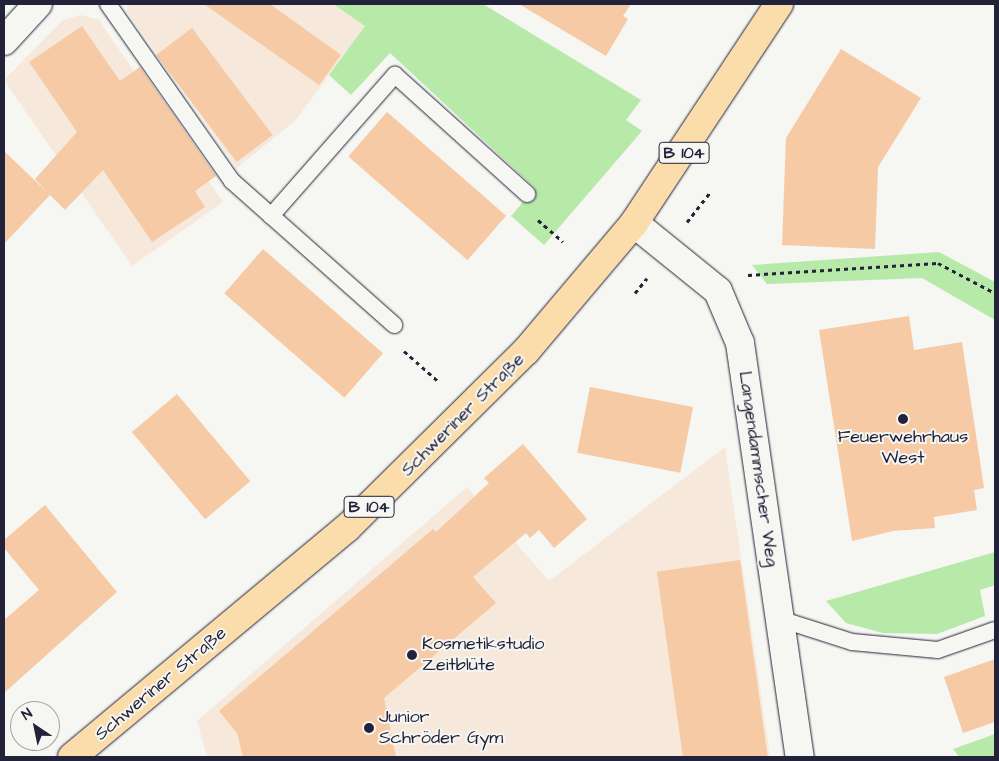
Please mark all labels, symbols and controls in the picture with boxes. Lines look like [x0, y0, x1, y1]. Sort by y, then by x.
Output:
road number: B 104 [658, 140, 710, 167]
street label: Schweriner Straße [397, 349, 529, 481]
street label: Langendammscher Weg [734, 370, 782, 568]
marker: Feuerwehrhaus West [897, 413, 909, 425]
place label: Feuerwehrhaus West [838, 427, 968, 469]
road number: B 104 [343, 494, 395, 520]
street label: Schweriner Straße [91, 623, 231, 745]
place label: Kosmetikstudio Zeitblüte [422, 634, 544, 676]
marker: Kosmetikstudio Zeitblüte [406, 649, 418, 661]
north arrow [10, 701, 60, 751]
text: N [18, 704, 36, 725]
place label: Junior Schröder Gym [379, 707, 503, 750]
marker: Junior Schröder Gym [363, 722, 375, 734]

